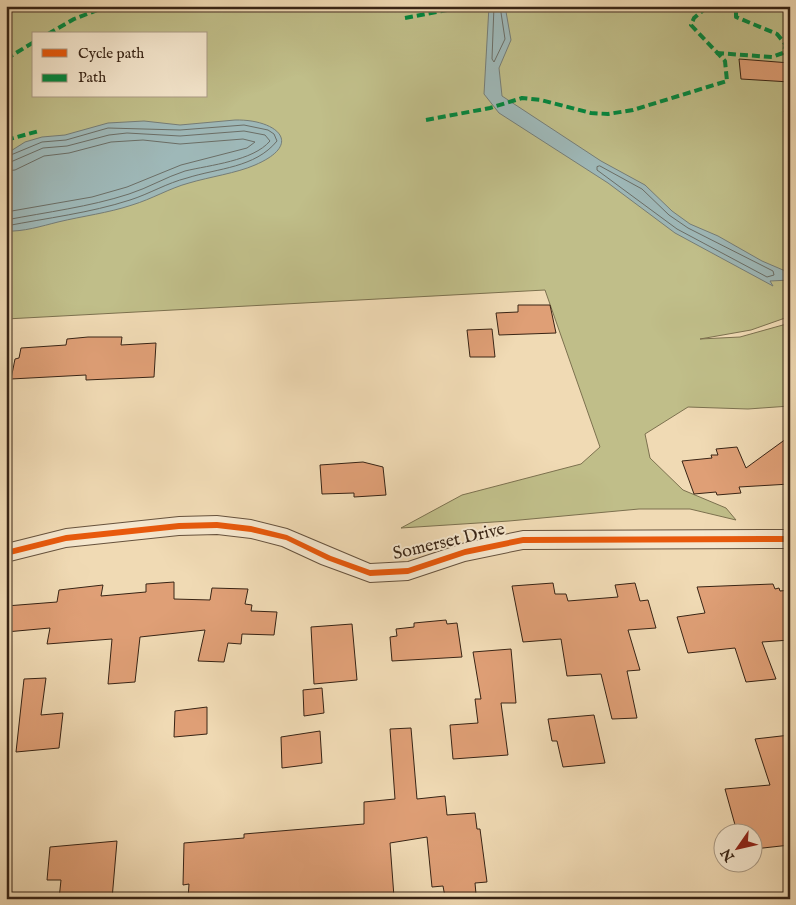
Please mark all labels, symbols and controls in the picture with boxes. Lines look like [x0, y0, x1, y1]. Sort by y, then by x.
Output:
legend [32, 32, 208, 98]
text: Cycle path [78, 44, 144, 63]
text: Path [78, 68, 106, 87]
street label: Somerset Drive [391, 518, 507, 566]
north arrow [714, 822, 764, 872]
text: N [717, 845, 739, 866]

